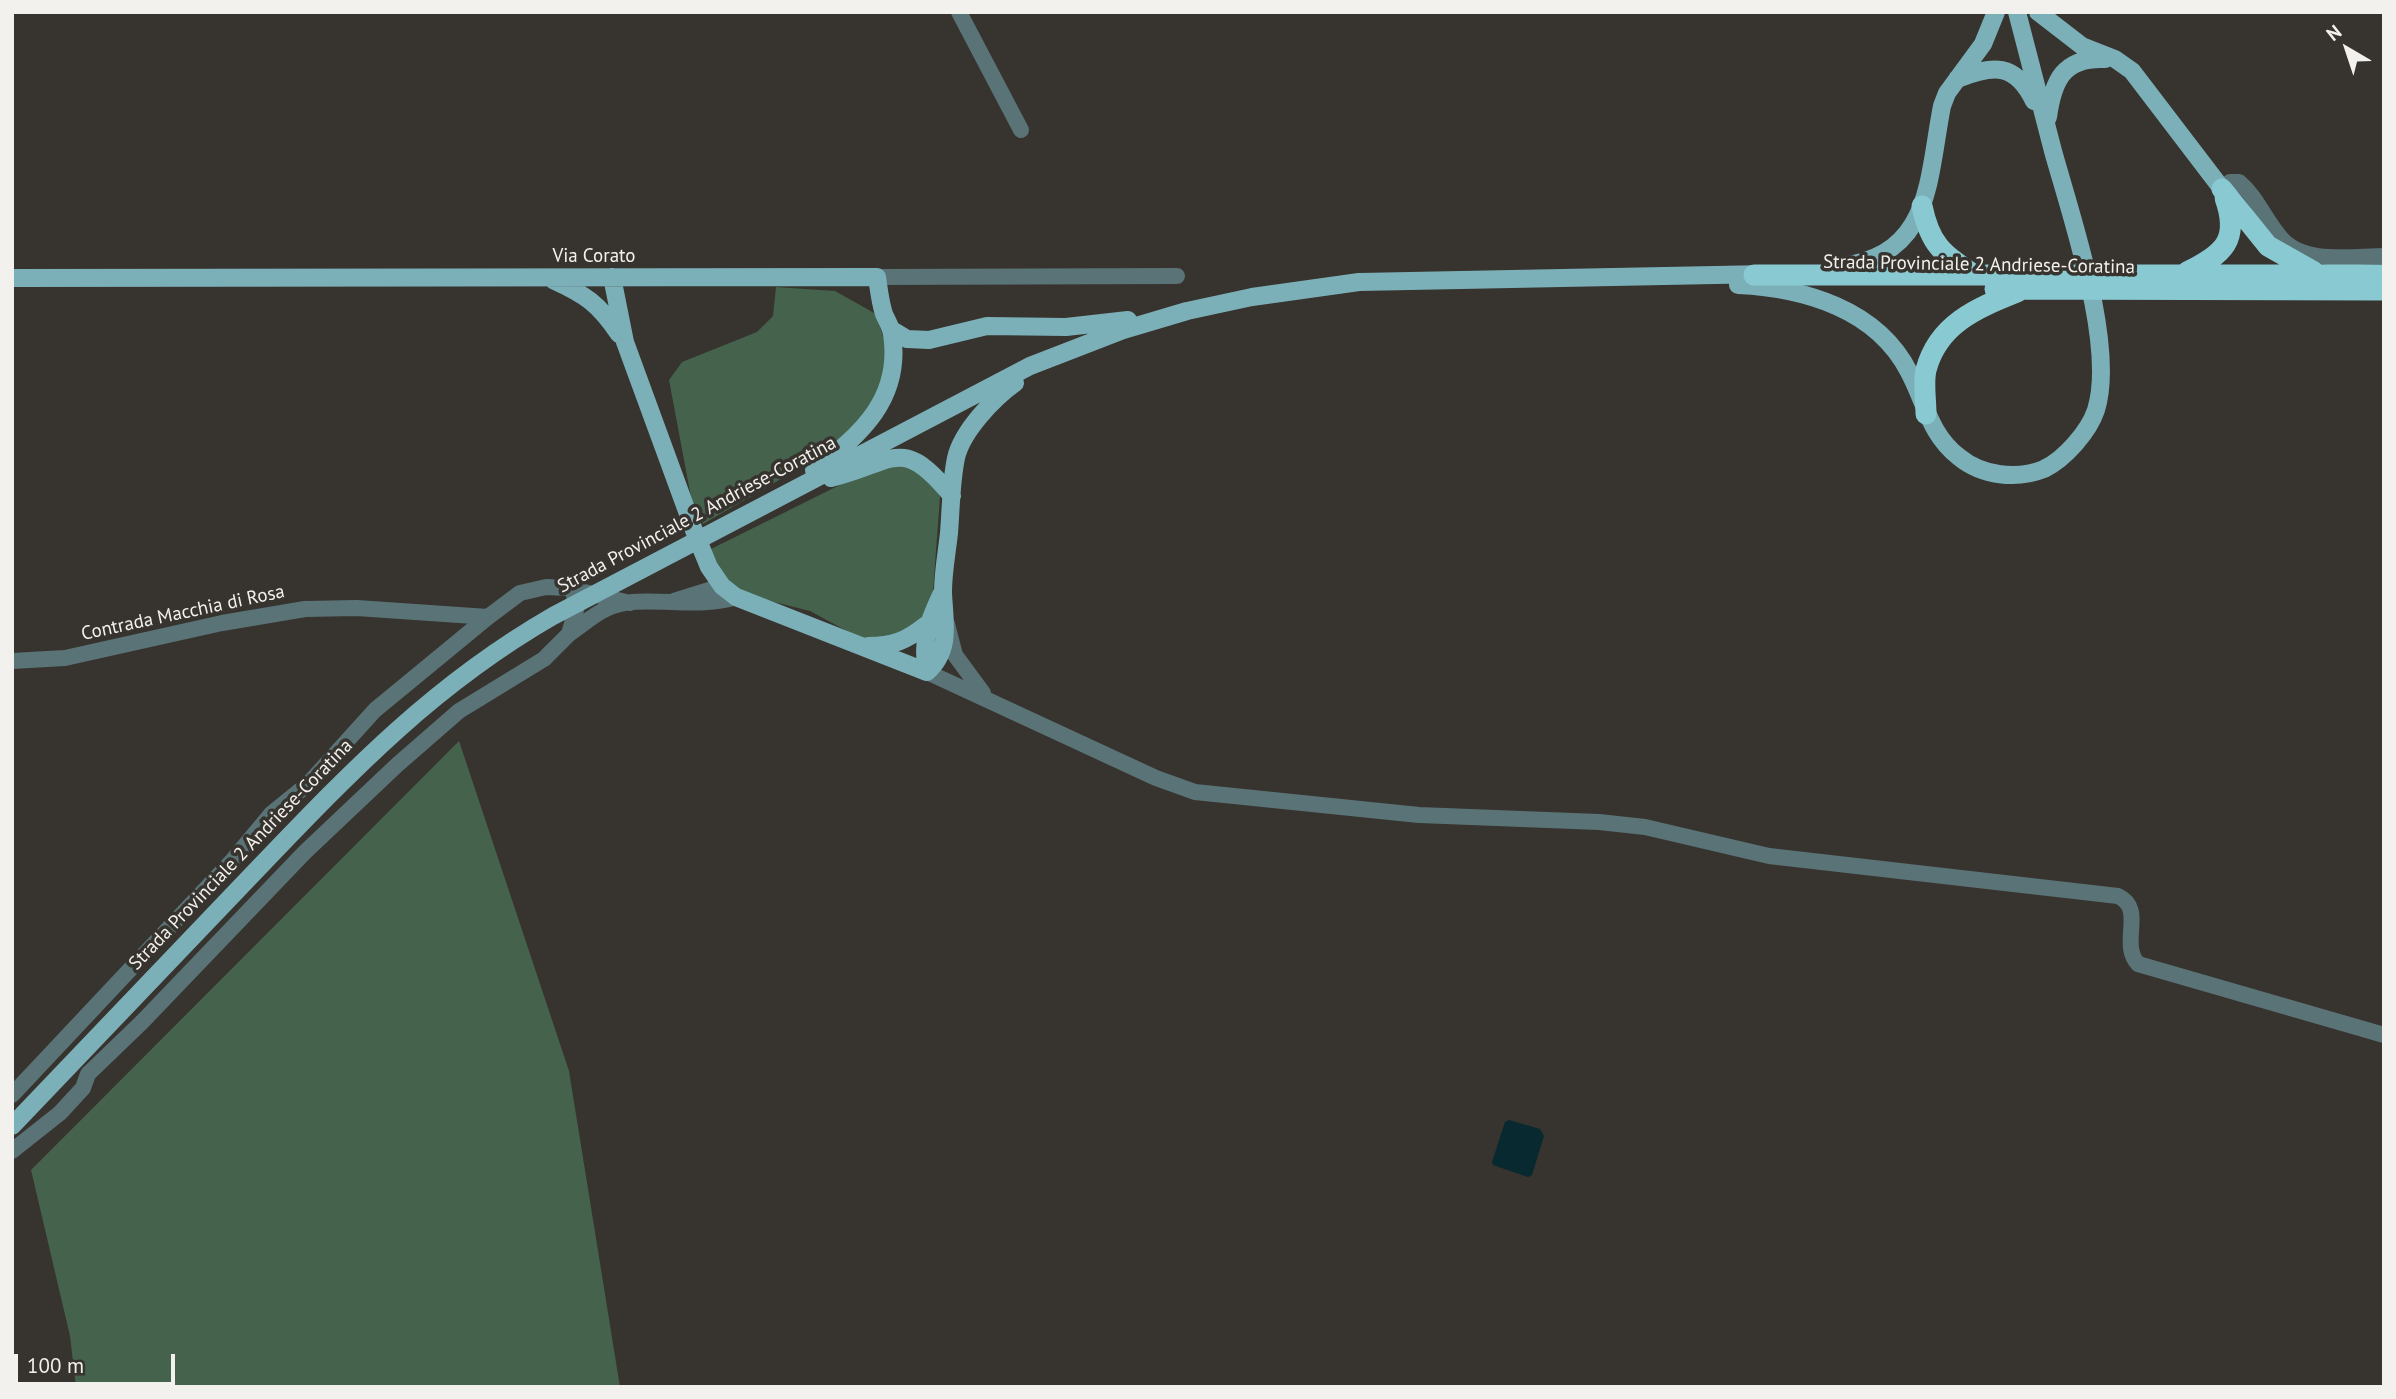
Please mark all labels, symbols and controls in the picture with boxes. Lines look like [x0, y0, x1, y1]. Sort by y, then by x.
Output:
north arrow [2312, 14, 2382, 84]
text: N [2321, 19, 2346, 46]
street label: Via Corato [552, 246, 636, 268]
street label: Strada Provinciale 2 Andriese-Coratina [1823, 251, 2135, 279]
street label: Strada Provinciale 2 Andriese-Coratina [554, 432, 840, 598]
street label: Contrada Macchia di Rosa [79, 580, 287, 646]
street label: Strada Provinciale 2 Andriese-Coratina [124, 735, 358, 975]
scale bar [18, 1340, 178, 1384]
text: 100 m [27, 1352, 84, 1379]

